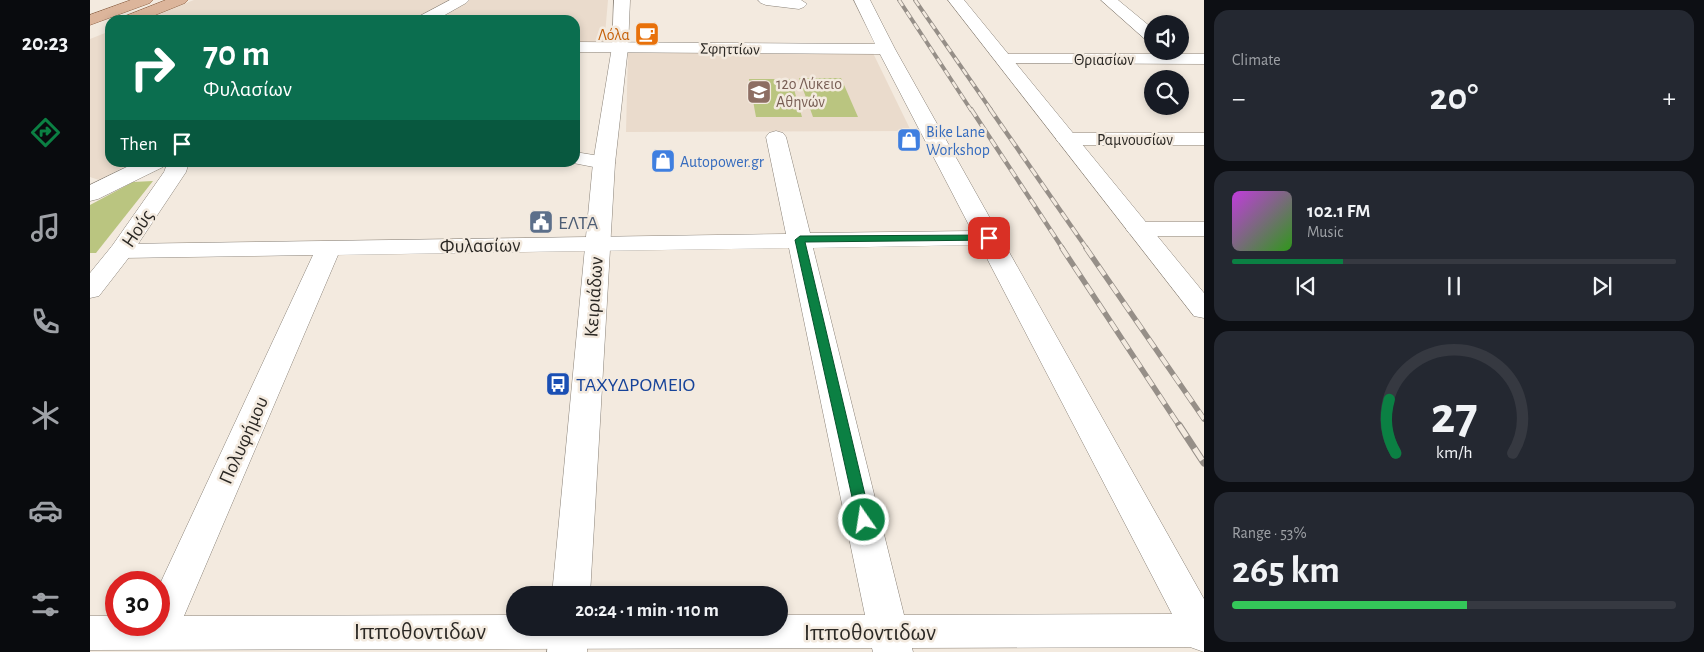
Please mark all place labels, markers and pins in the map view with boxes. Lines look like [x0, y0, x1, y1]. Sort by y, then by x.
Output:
cafe icon: Λόλα [634, 21, 660, 47]
place label: Λόλα [598, 27, 630, 43]
place label: 12ο Λύκειο Αθηνών [776, 76, 842, 110]
school or university icon: 12ο Λύκειο Αθηνών [746, 79, 772, 105]
place label: Bike Lane Workshop [926, 124, 990, 158]
shop icon: Bike Lane Workshop [896, 127, 922, 153]
shop icon: Autopower.gr [650, 148, 676, 174]
place label: Autopower.gr [680, 154, 765, 170]
public building icon: ΕΛΤΑ [528, 209, 554, 235]
place label: ΕΛΤΑ [558, 213, 599, 233]
pin [968, 217, 1010, 259]
bus stop icon: ΤΑΧΥΔΡΟΜΕΙΟ [545, 371, 571, 397]
place label: ΤΑΧΥΔΡΟΜΕΙΟ [576, 375, 695, 395]

